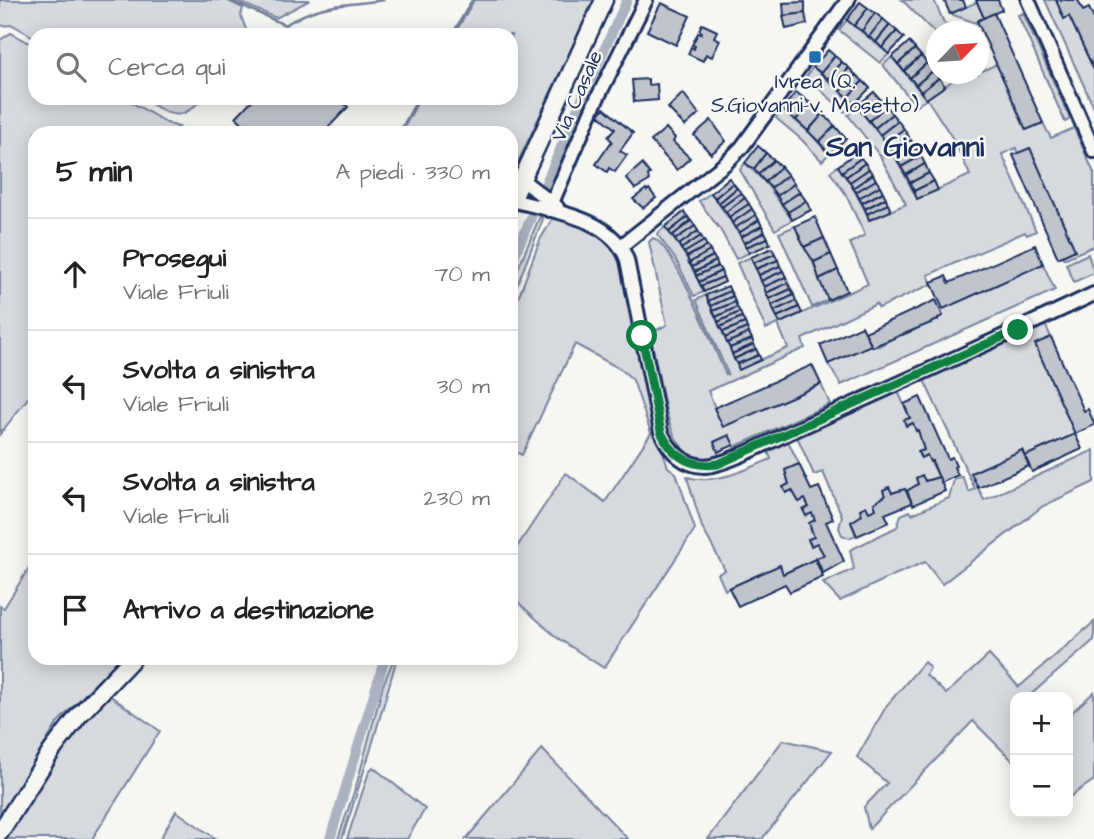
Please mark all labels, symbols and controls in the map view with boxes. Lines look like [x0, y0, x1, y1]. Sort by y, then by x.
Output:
north arrow [926, 21, 989, 84]
search box [28, 28, 518, 105]
street label: Via Casale [544, 46, 610, 146]
icon: search [52, 48, 90, 86]
text: Cerca qui [108, 49, 225, 85]
marker: Ivrea (Q. S.Giovanni-v. Mosetto) [807, 49, 823, 65]
place label: Ivrea (Q. S.Giovanni-v. Mosetto) [711, 67, 919, 120]
district label: San Giovanni [825, 128, 985, 167]
text: 5 min [56, 151, 132, 193]
text: A piedi · 330 m [335, 156, 490, 188]
text: Prosegui [123, 240, 226, 276]
icon: ahead [56, 255, 94, 293]
text: 70 m [434, 258, 490, 290]
text: Viale Friuli [123, 276, 229, 308]
route end [1002, 314, 1033, 345]
route start [626, 320, 657, 351]
text: Svolta a sinistra [123, 352, 315, 388]
icon: left [56, 367, 94, 405]
text: 30 m [437, 370, 490, 402]
text: Viale Friuli [123, 388, 229, 420]
text: Svolta a sinistra [123, 464, 315, 500]
icon: left [56, 479, 94, 517]
text: 230 m [424, 482, 490, 514]
text: Viale Friuli [123, 500, 229, 532]
icon: arrive [56, 591, 94, 629]
text: Arrivo a destinazione [123, 592, 374, 628]
map controls [1010, 692, 1073, 818]
button: + [1010, 692, 1073, 755]
button: − [1010, 755, 1073, 818]

